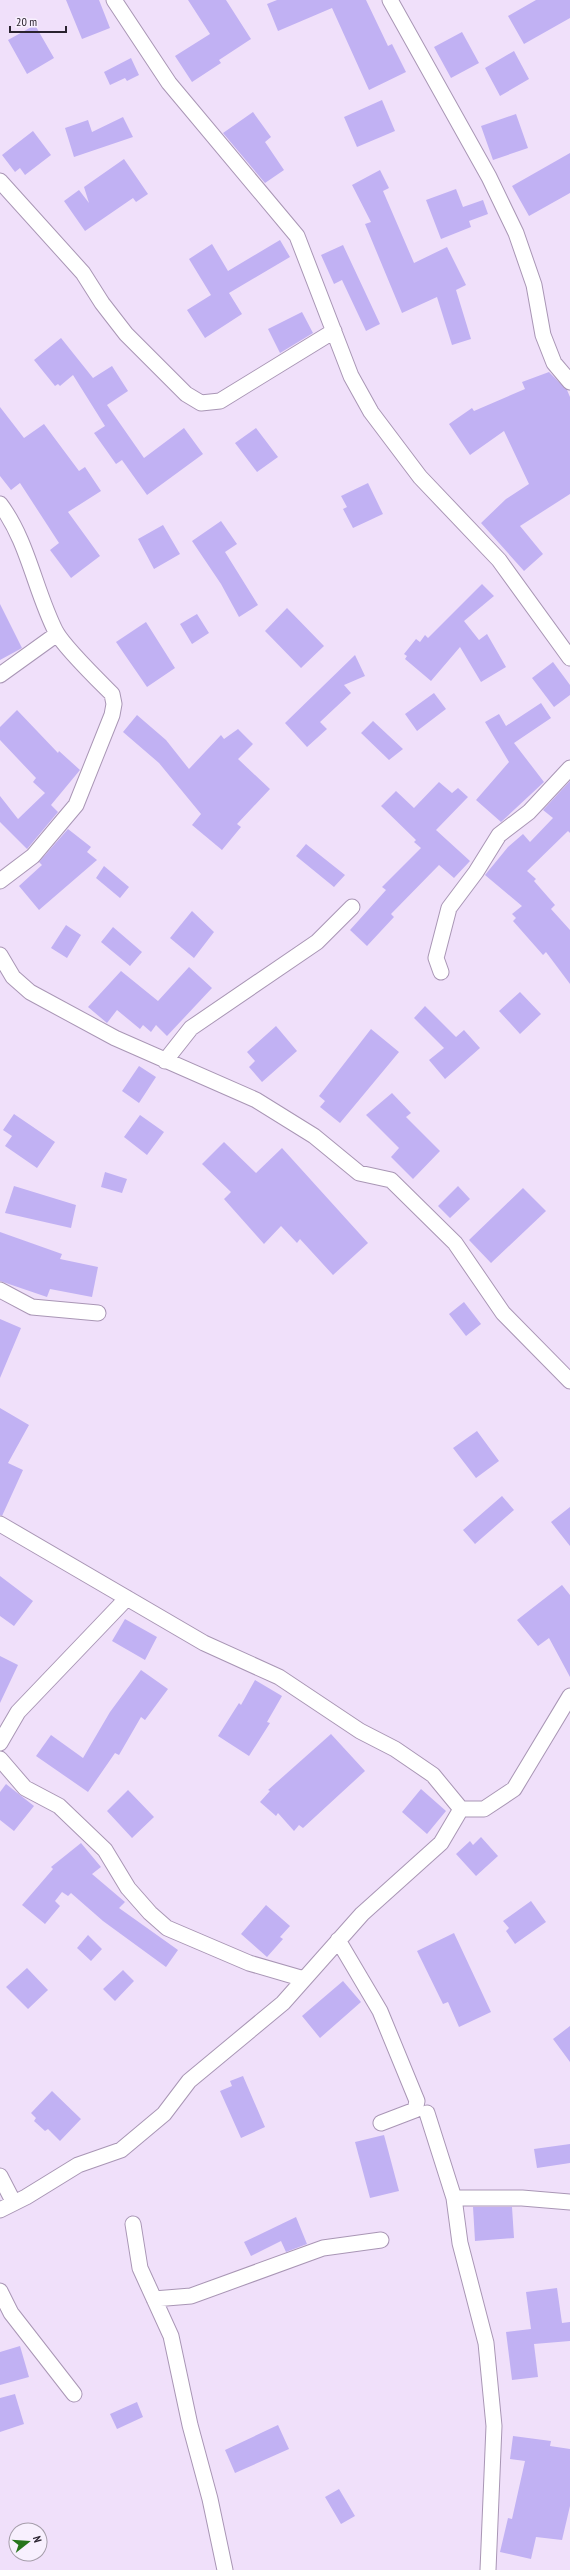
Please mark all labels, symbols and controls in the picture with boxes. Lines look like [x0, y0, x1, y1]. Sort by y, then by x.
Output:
scale bar [10, 8, 66, 34]
text: 20 m [16, 14, 37, 29]
north arrow [8, 2522, 48, 2562]
text: N [30, 2534, 45, 2544]

